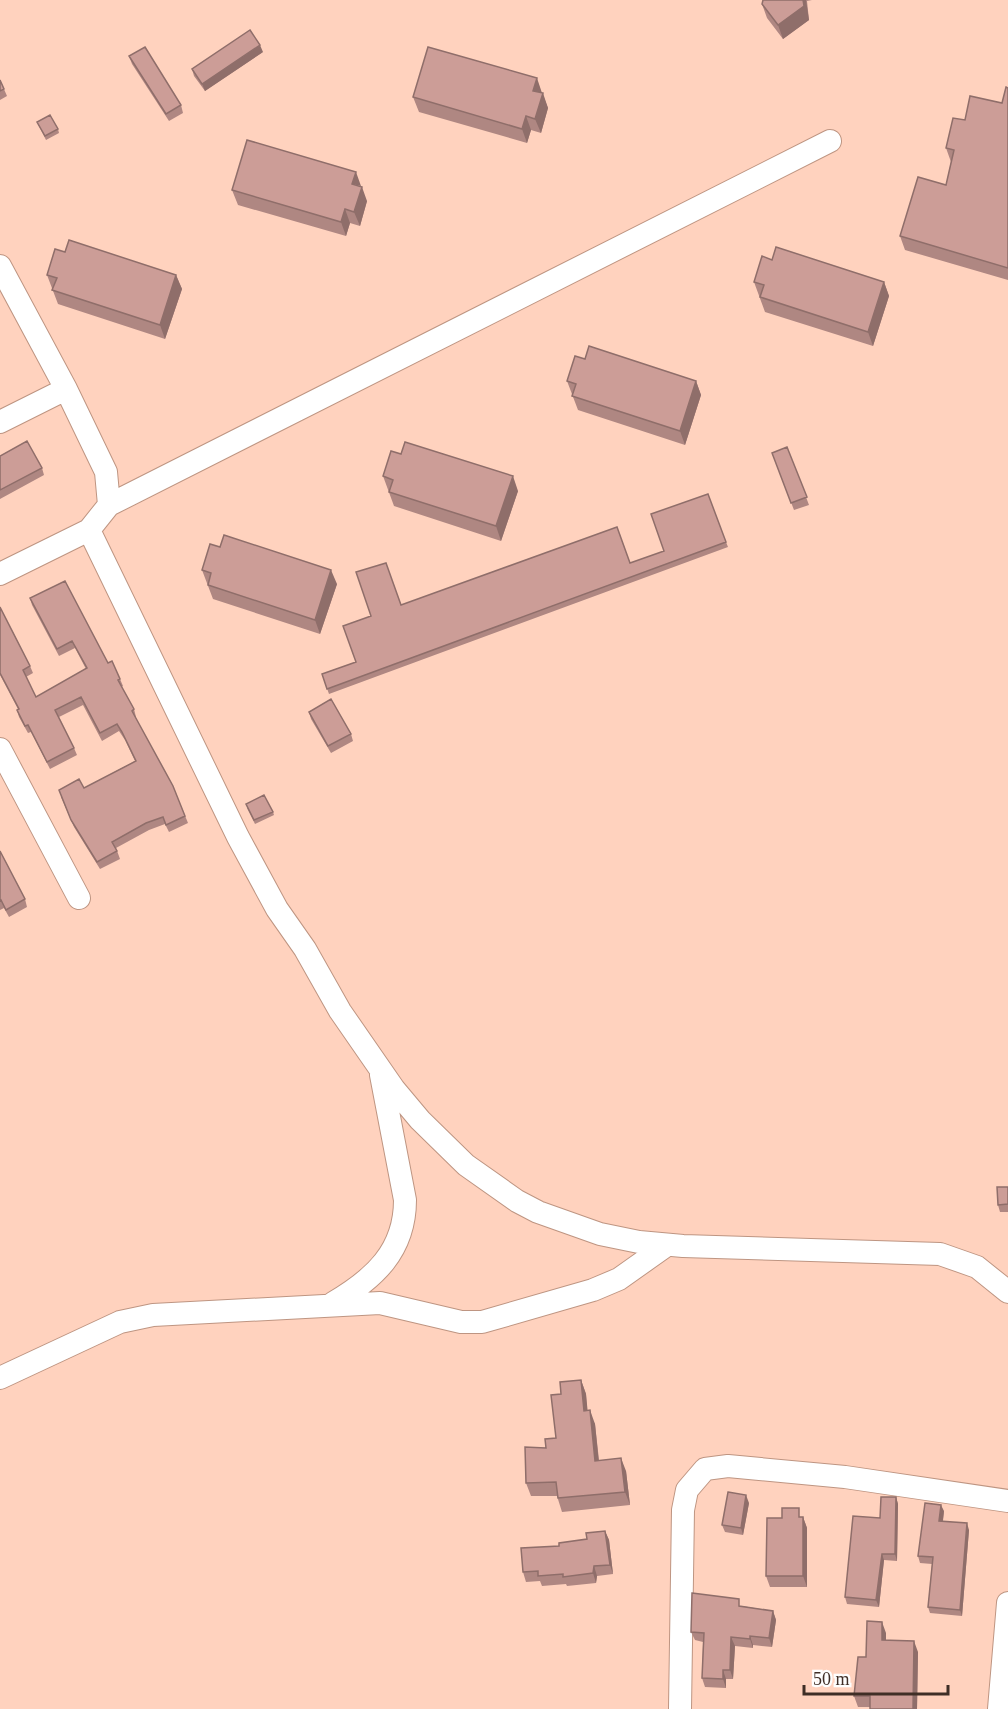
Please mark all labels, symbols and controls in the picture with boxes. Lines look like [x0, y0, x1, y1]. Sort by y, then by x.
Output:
scale bar [804, 1658, 948, 1696]
text: 50 m [813, 1669, 850, 1689]

